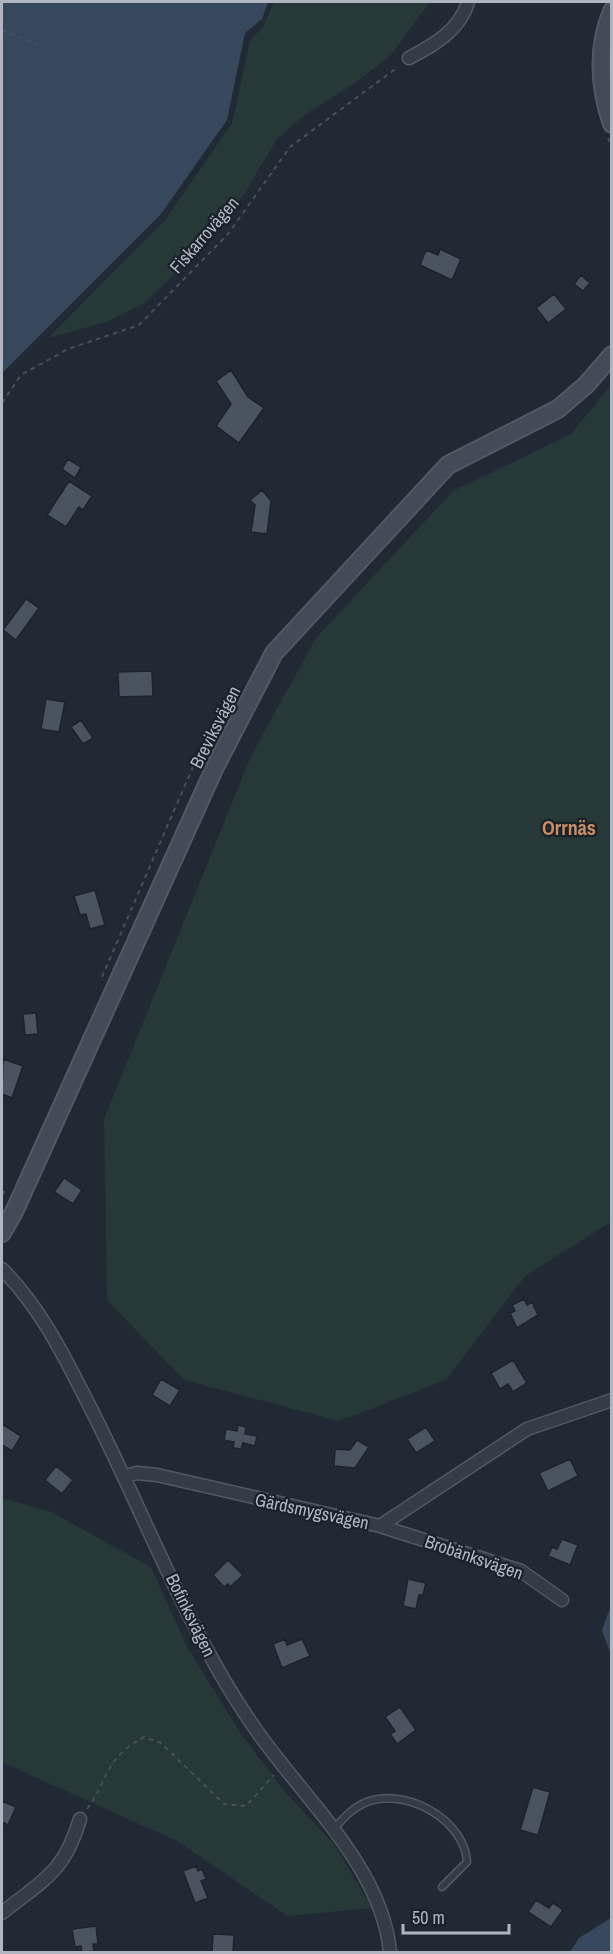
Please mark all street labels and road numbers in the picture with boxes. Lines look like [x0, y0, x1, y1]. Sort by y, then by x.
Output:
street label: Fiskarrovägen [164, 191, 244, 279]
street label: Breviksvägen [184, 681, 246, 773]
street label: Gärdsmygsvägen [253, 1487, 371, 1535]
street label: Brobänksvägen [421, 1528, 527, 1586]
street label: Bofinksvägen [160, 1569, 222, 1661]

